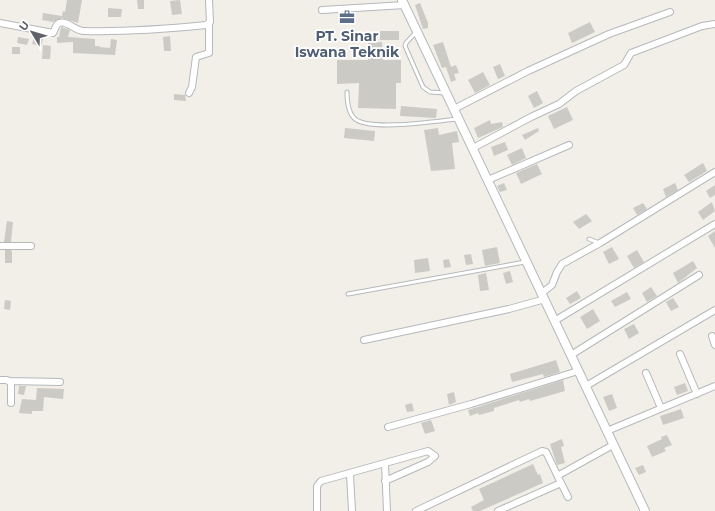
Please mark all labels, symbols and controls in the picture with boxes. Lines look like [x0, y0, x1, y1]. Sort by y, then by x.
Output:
office icon: PT. Sinar Iswana Teknik [338, 8, 356, 26]
north arrow [12, 12, 52, 52]
text: U [16, 18, 32, 34]
place label: PT. Sinar Iswana Teknik [295, 27, 400, 61]

